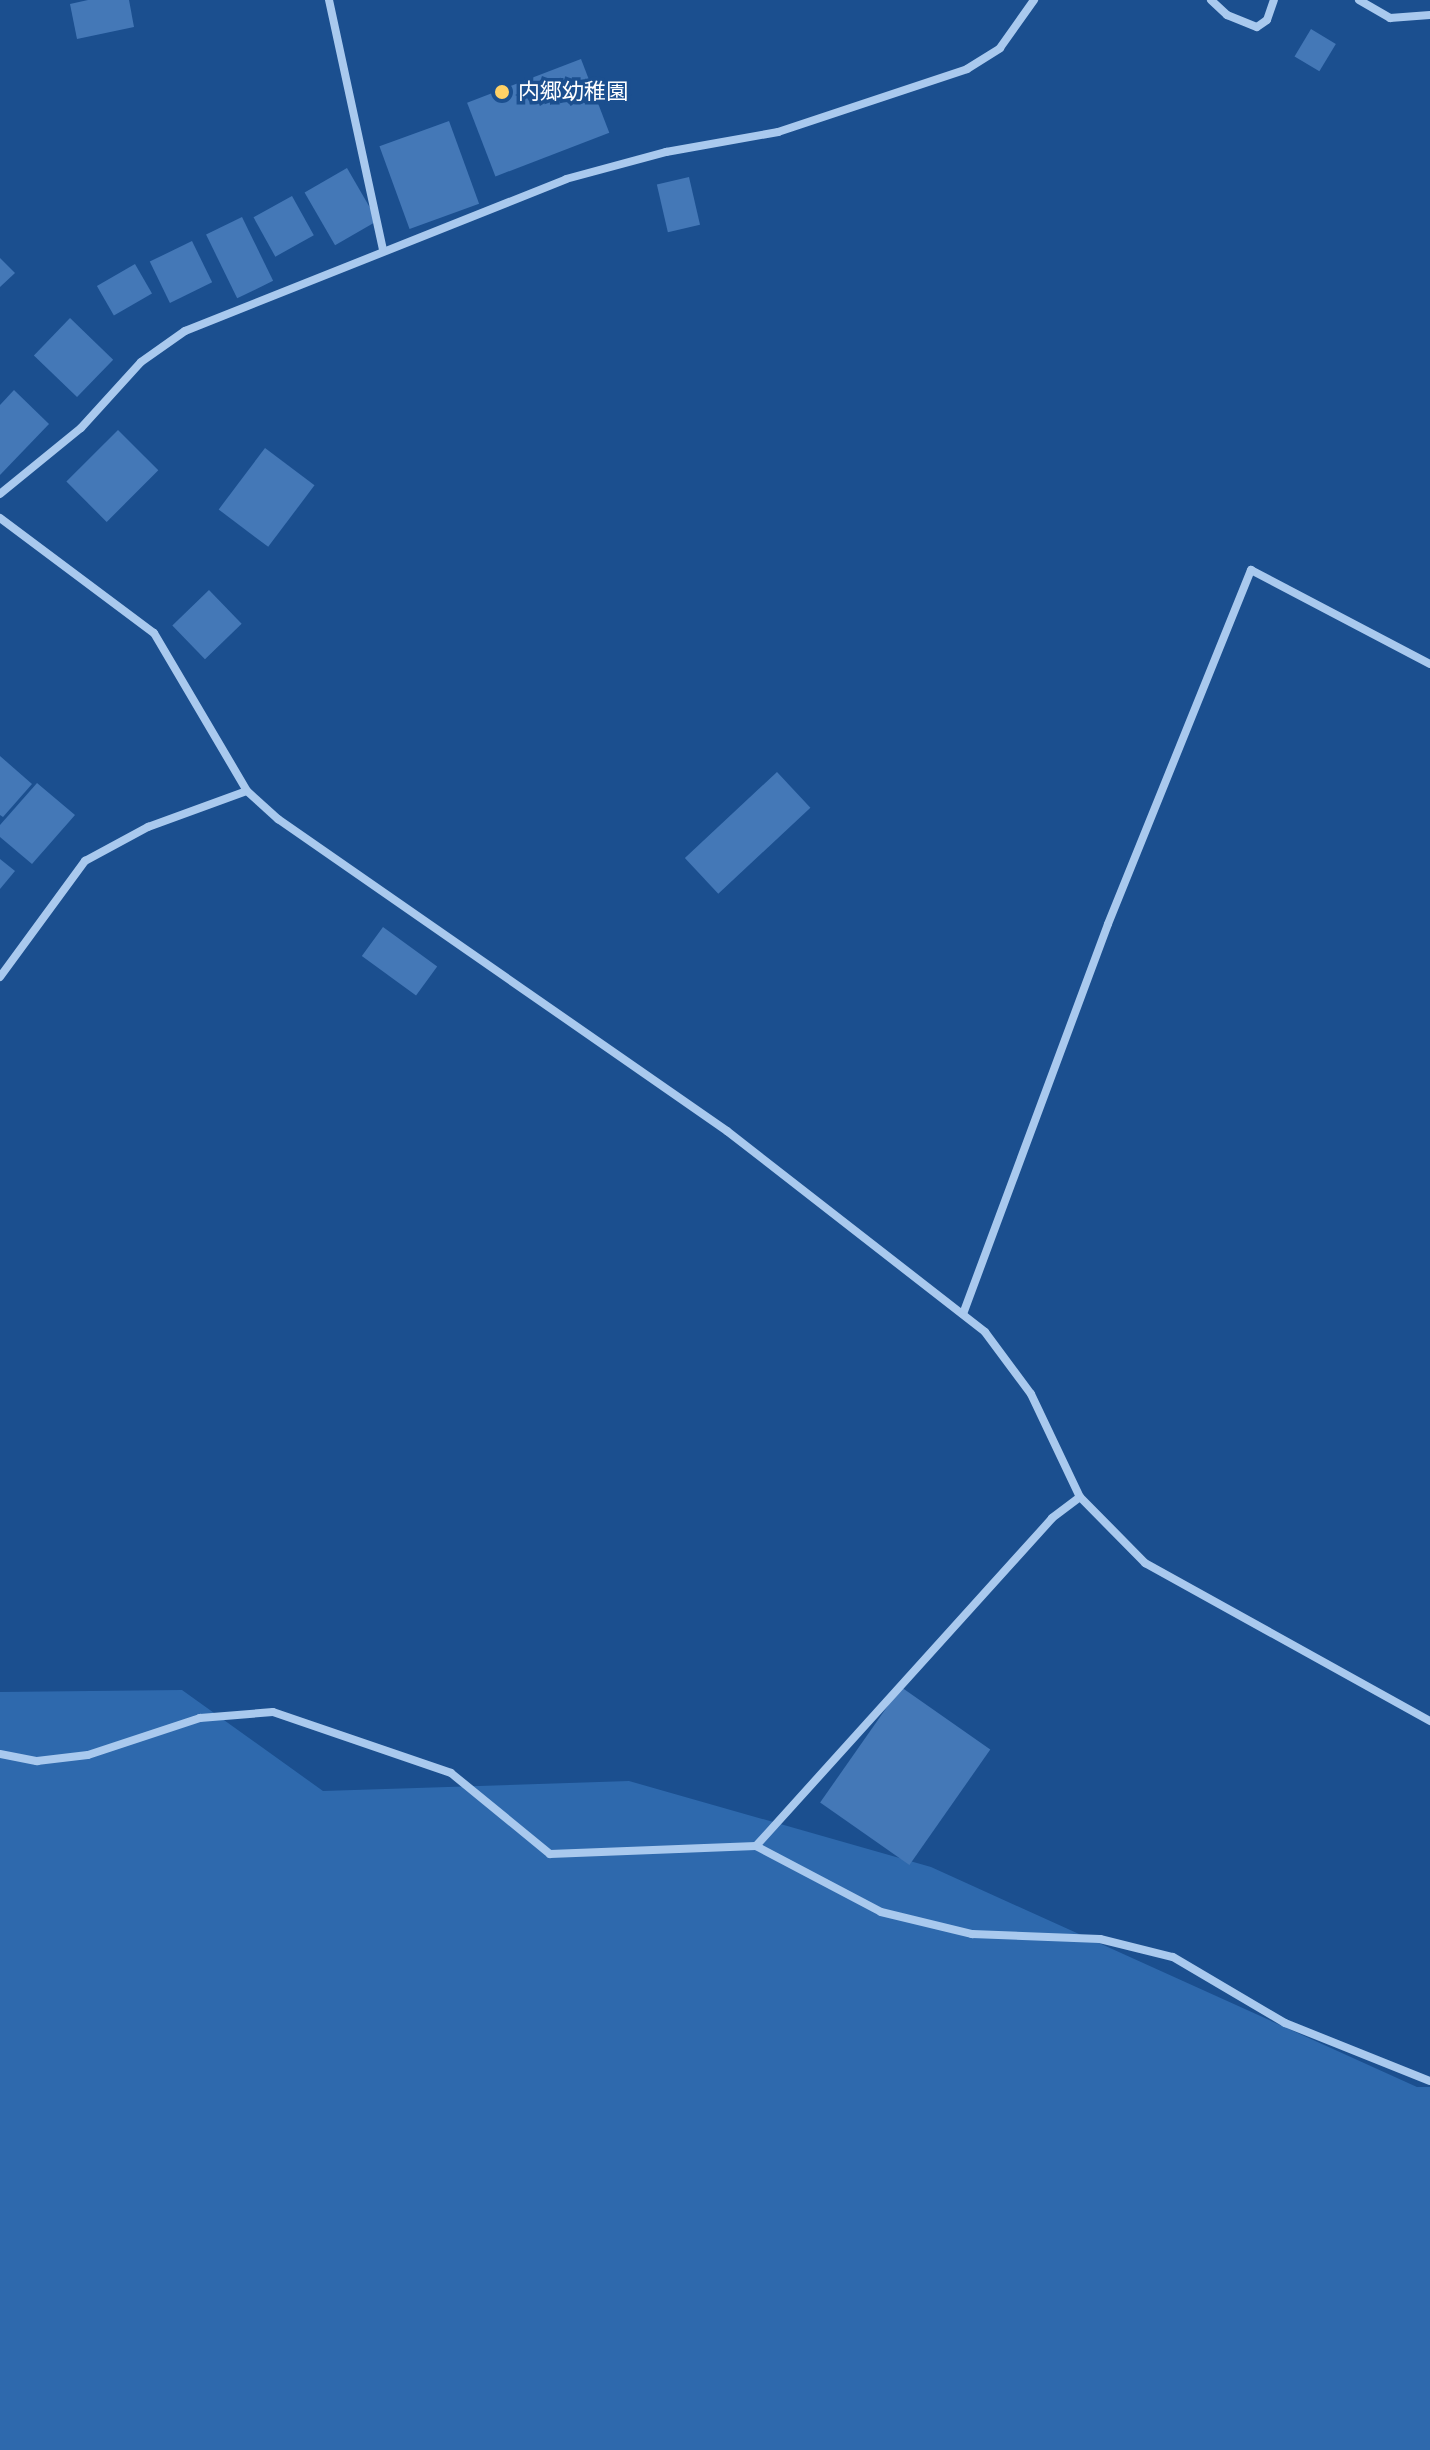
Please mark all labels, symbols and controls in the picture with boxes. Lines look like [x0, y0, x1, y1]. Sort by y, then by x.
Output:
place label: 内郷幼稚園 [518, 79, 628, 105]
marker: 内郷幼稚園 [493, 83, 511, 101]

